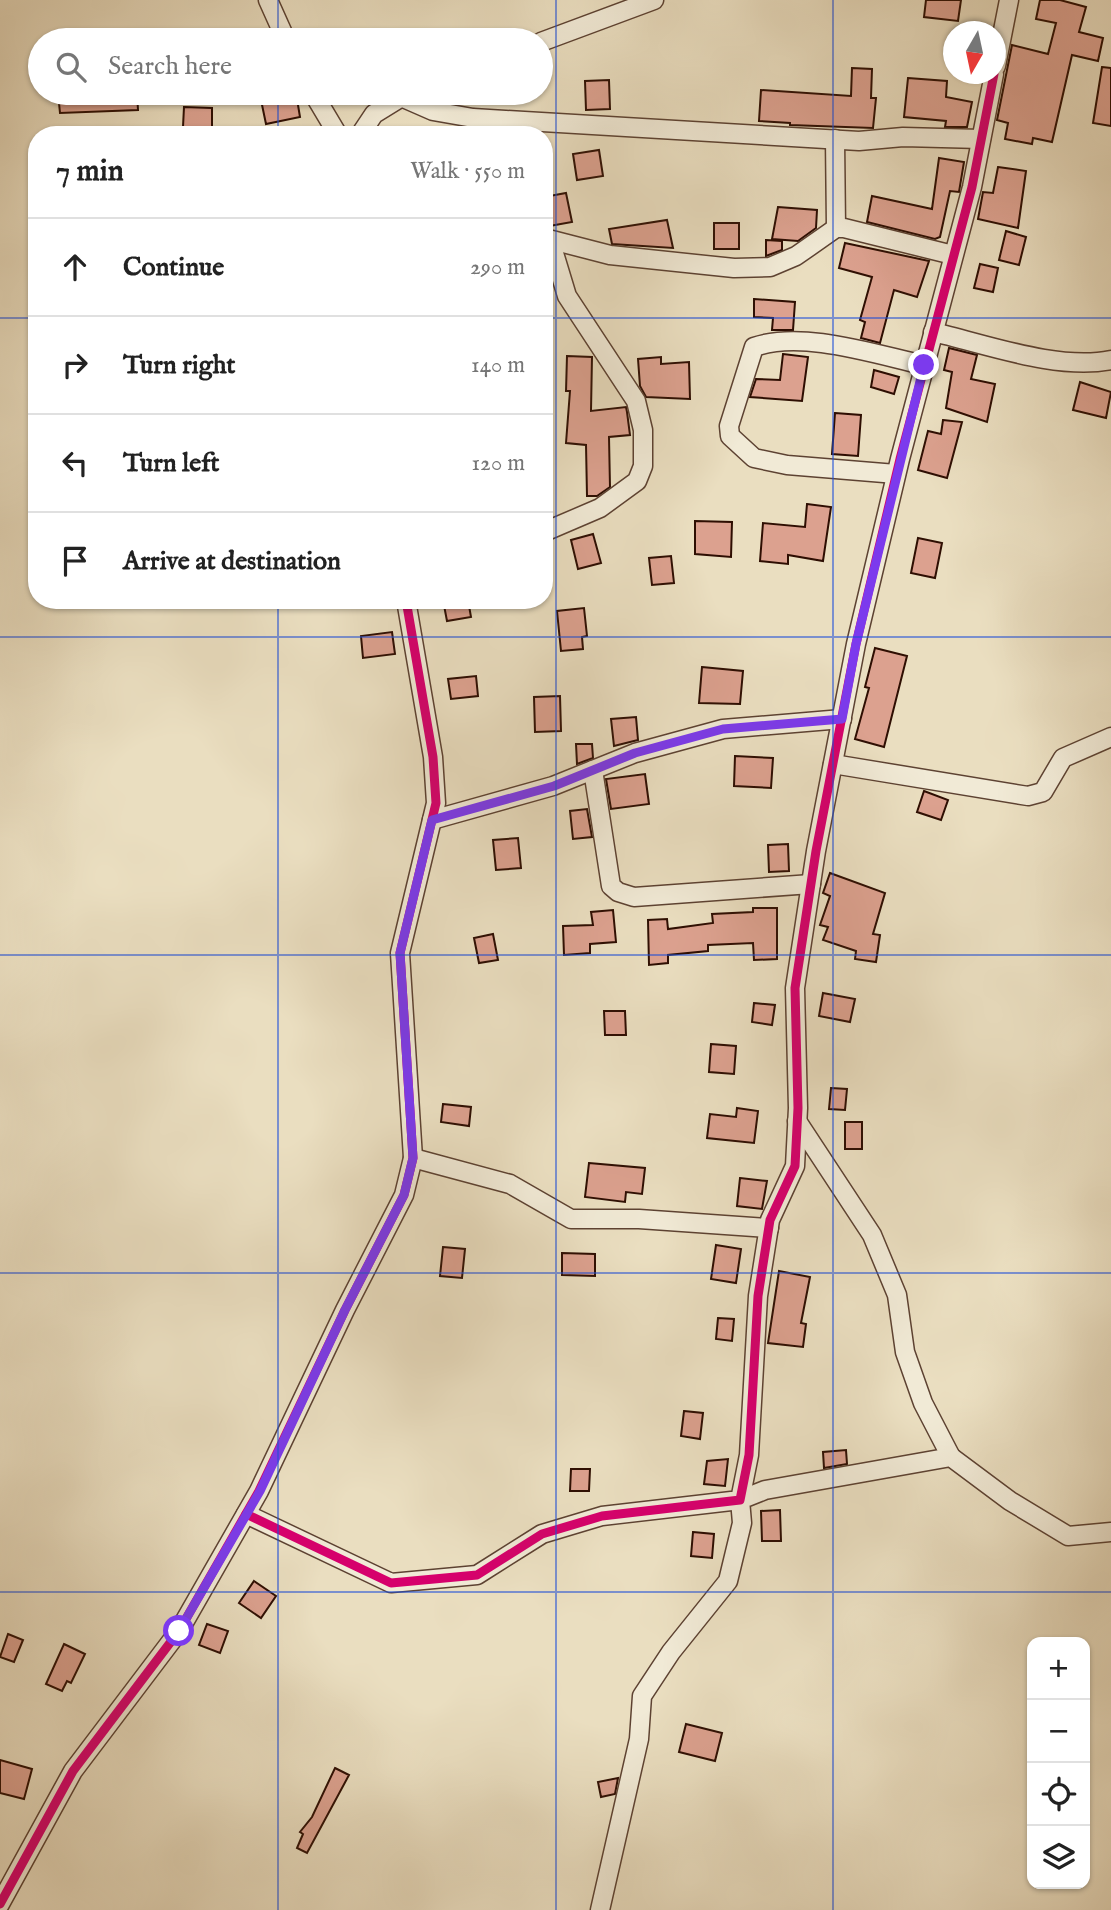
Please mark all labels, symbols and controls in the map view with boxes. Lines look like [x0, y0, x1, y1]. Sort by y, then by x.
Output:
north arrow [943, 21, 1006, 84]
search box [28, 28, 553, 105]
icon: search [52, 48, 90, 86]
text: Search here [108, 50, 232, 83]
text: 7 min [56, 153, 124, 191]
text: Walk · 550 m [410, 157, 525, 186]
icon: ahead [56, 248, 94, 286]
text: Continue [123, 251, 224, 284]
text: 290 m [470, 253, 525, 282]
icon: right [56, 346, 94, 384]
text: Turn right [123, 349, 236, 382]
route end [908, 349, 939, 380]
text: 140 m [471, 351, 525, 380]
icon: left [56, 444, 94, 482]
text: Turn left [123, 447, 220, 480]
text: 120 m [472, 449, 525, 478]
icon: arrive [56, 542, 94, 580]
text: Arrive at destination [123, 545, 341, 578]
route start [163, 1615, 194, 1646]
map controls [1027, 1637, 1090, 1889]
button: + [1027, 1637, 1090, 1700]
button: − [1027, 1700, 1090, 1763]
button: locate [1027, 1763, 1090, 1826]
button: layers [1027, 1826, 1090, 1889]

